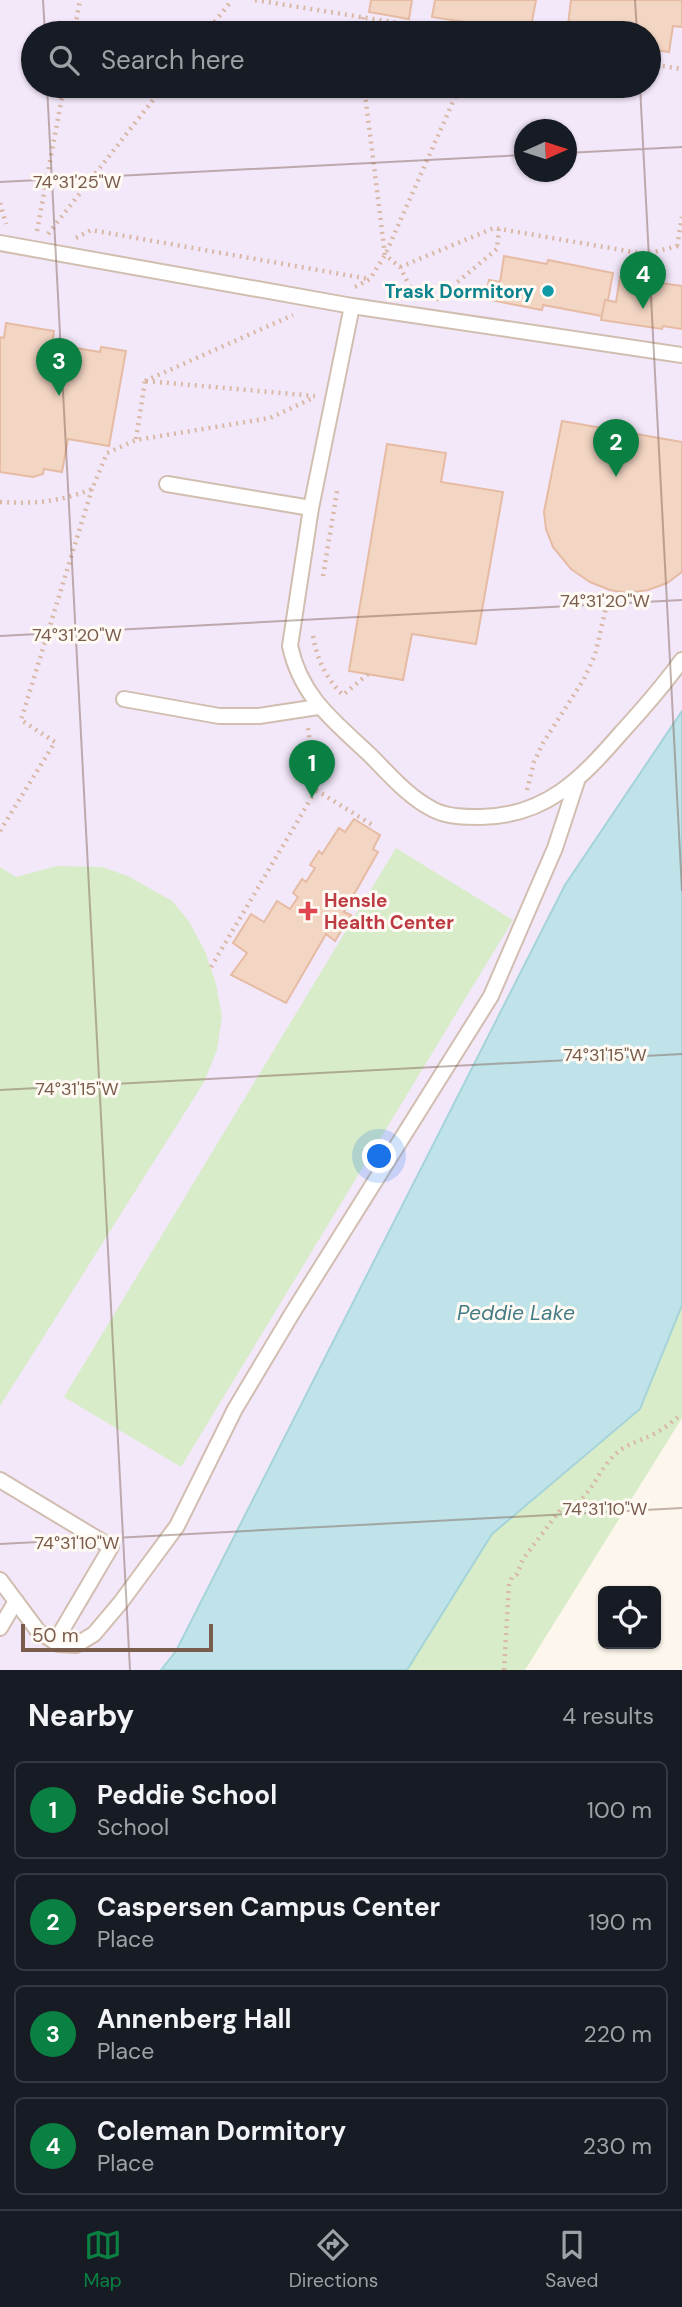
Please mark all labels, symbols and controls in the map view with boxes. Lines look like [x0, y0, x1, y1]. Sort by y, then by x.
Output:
search box [21, 21, 661, 98]
icon: search [45, 41, 83, 79]
text: Search here [101, 43, 244, 77]
north arrow [514, 119, 577, 182]
text: 74°31'25"W [33, 170, 121, 194]
pin: 4 [620, 251, 666, 309]
place label: Trask Dormitory [384, 279, 535, 304]
marker: Trask Dormitory [540, 283, 556, 299]
pin: 3 [36, 338, 82, 396]
pin: 2 [593, 419, 639, 477]
text: 74°31'20"W [560, 589, 650, 613]
text: 74°31'20"W [32, 623, 122, 647]
pin: 1 [289, 740, 335, 798]
place label: Hensle Health Center [324, 888, 454, 935]
marker: Hensle Health Center [298, 901, 318, 921]
text: 74°31'15"W [563, 1043, 647, 1067]
text: 74°31'15"W [35, 1077, 119, 1101]
your location [362, 1139, 396, 1173]
water label: Peddie Lake [457, 1299, 575, 1327]
text: 74°31'10"W [562, 1497, 648, 1521]
text: 74°31'10"W [34, 1531, 120, 1555]
map controls [598, 1586, 661, 1649]
button: locate [598, 1586, 661, 1649]
scale bar [21, 1621, 214, 1653]
text: 50 m [32, 1623, 79, 1648]
text: Nearby [28, 1696, 134, 1735]
text: 4 results [562, 1701, 654, 1731]
text: Peddie School [97, 1778, 277, 1812]
text: 1 [49, 1795, 57, 1825]
text: 100 m [587, 1795, 652, 1825]
text: School [97, 1812, 169, 1842]
text: Caspersen Campus Center [97, 1890, 440, 1924]
text: 2 [46, 1907, 60, 1937]
text: 190 m [588, 1907, 652, 1937]
text: Place [97, 1924, 154, 1954]
text: Annenberg Hall [97, 2002, 292, 2036]
text: 3 [46, 2019, 60, 2049]
text: 220 m [583, 2019, 652, 2049]
text: Place [97, 2036, 154, 2066]
text: Coleman Dormitory [97, 2114, 346, 2148]
text: 4 [46, 2131, 60, 2161]
text: 230 m [583, 2131, 652, 2161]
text: Place [97, 2148, 154, 2178]
tab: Map [84, 2226, 122, 2293]
tab: Directions [289, 2226, 378, 2293]
tab: Saved [545, 2226, 598, 2293]

